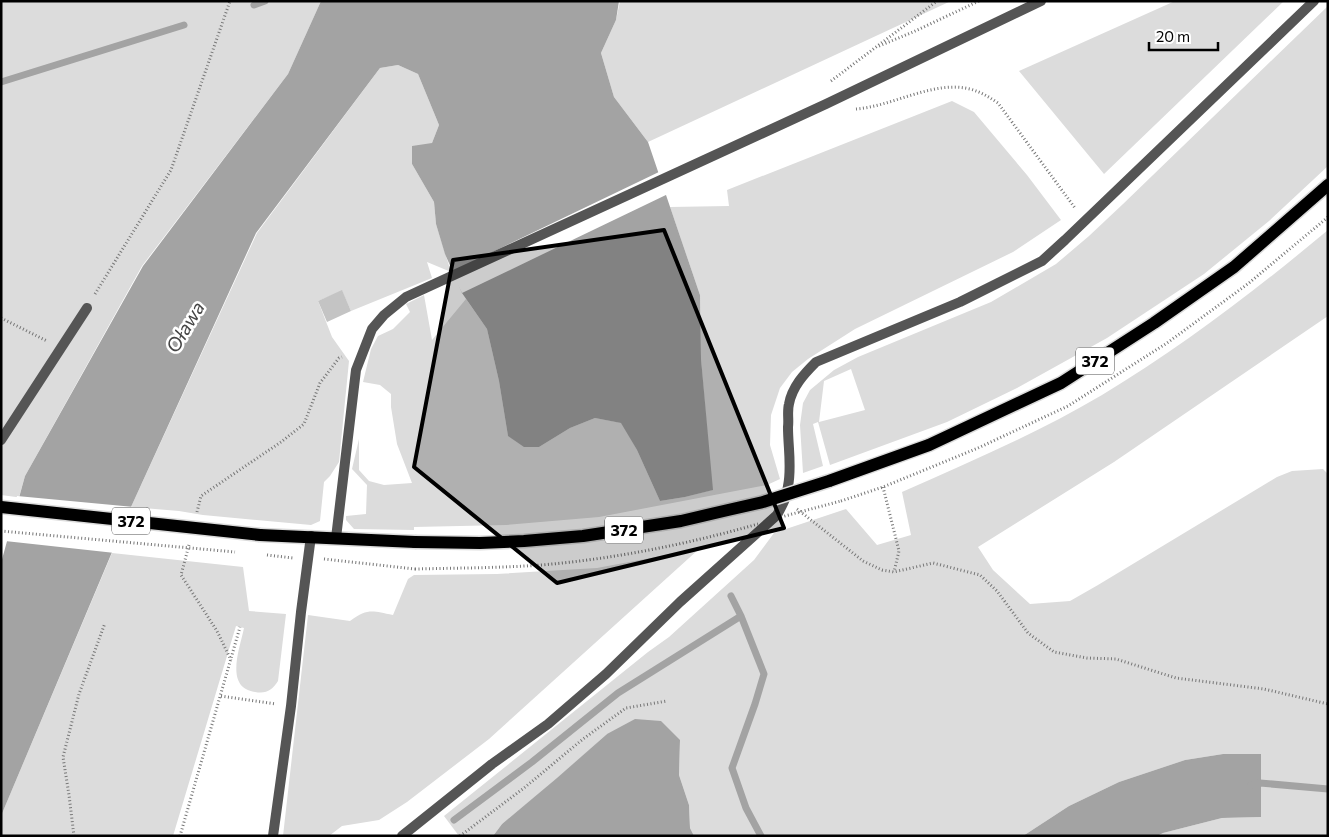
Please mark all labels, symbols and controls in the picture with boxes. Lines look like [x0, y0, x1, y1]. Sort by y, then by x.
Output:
scale bar [1149, 20, 1218, 52]
text: 20 m [1156, 27, 1190, 45]
water label: Oława [160, 297, 209, 357]
road number: 372 [1076, 348, 1114, 374]
road number: 372 [112, 508, 150, 534]
road number: 372 [605, 516, 643, 544]

